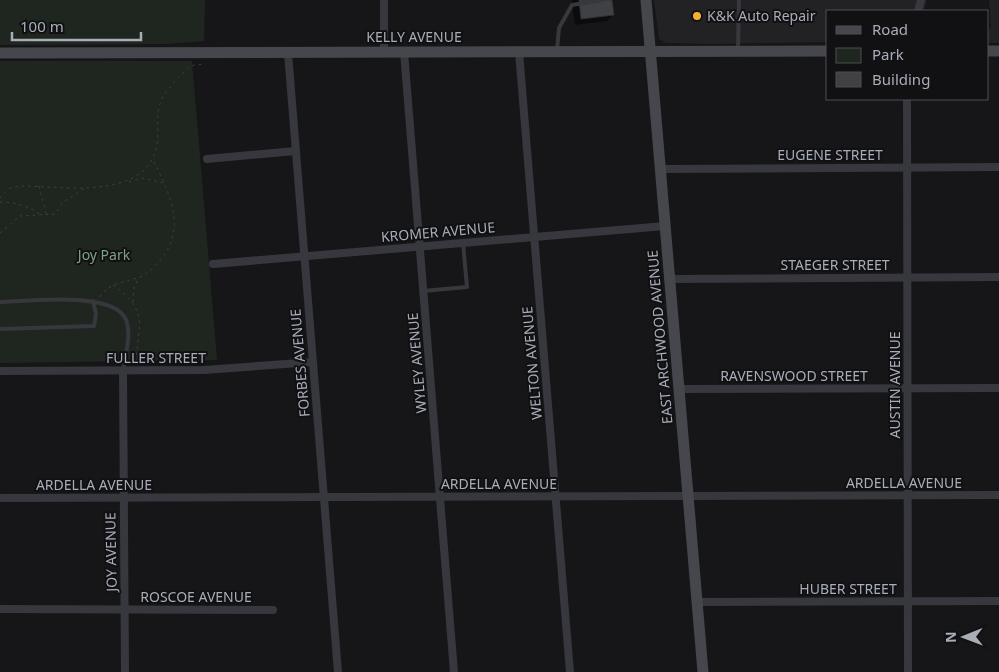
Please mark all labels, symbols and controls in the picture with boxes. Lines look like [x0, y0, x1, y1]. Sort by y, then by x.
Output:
place label: K&K Auto Repair [707, 6, 816, 25]
scale bar [12, 10, 141, 42]
marker: K&K Auto Repair [691, 10, 703, 22]
legend [826, 10, 989, 100]
text: 100 m [20, 16, 64, 36]
text: Road [872, 19, 908, 39]
street label: KELLY AVENUE [366, 27, 462, 46]
text: Park [872, 44, 904, 64]
text: Building [872, 69, 930, 89]
street label: EUGENE STREET [777, 145, 883, 164]
street label: KROMER AVENUE [380, 217, 496, 246]
park label: Joy Park [76, 245, 131, 264]
street label: EAST ARCHWOOD AVENUE [642, 249, 677, 425]
street label: STAEGER STREET [780, 255, 890, 274]
street label: WELTON AVENUE [517, 306, 546, 421]
street label: FORBES AVENUE [285, 308, 314, 418]
street label: WYLEY AVENUE [403, 312, 430, 414]
street label: AUSTIN AVENUE [885, 332, 904, 438]
street label: FULLER STREET [106, 348, 206, 367]
street label: RAVENSWOOD STREET [720, 366, 868, 385]
street label: ARDELLA AVENUE [846, 473, 962, 492]
street label: ARDELLA AVENUE [441, 474, 557, 493]
street label: ARDELLA AVENUE [36, 475, 152, 494]
street label: JOY AVENUE [100, 512, 121, 594]
street label: HUBER STREET [799, 579, 897, 598]
street label: ROSCOE AVENUE [140, 587, 252, 606]
north arrow [939, 612, 989, 662]
text: N [941, 631, 960, 643]

